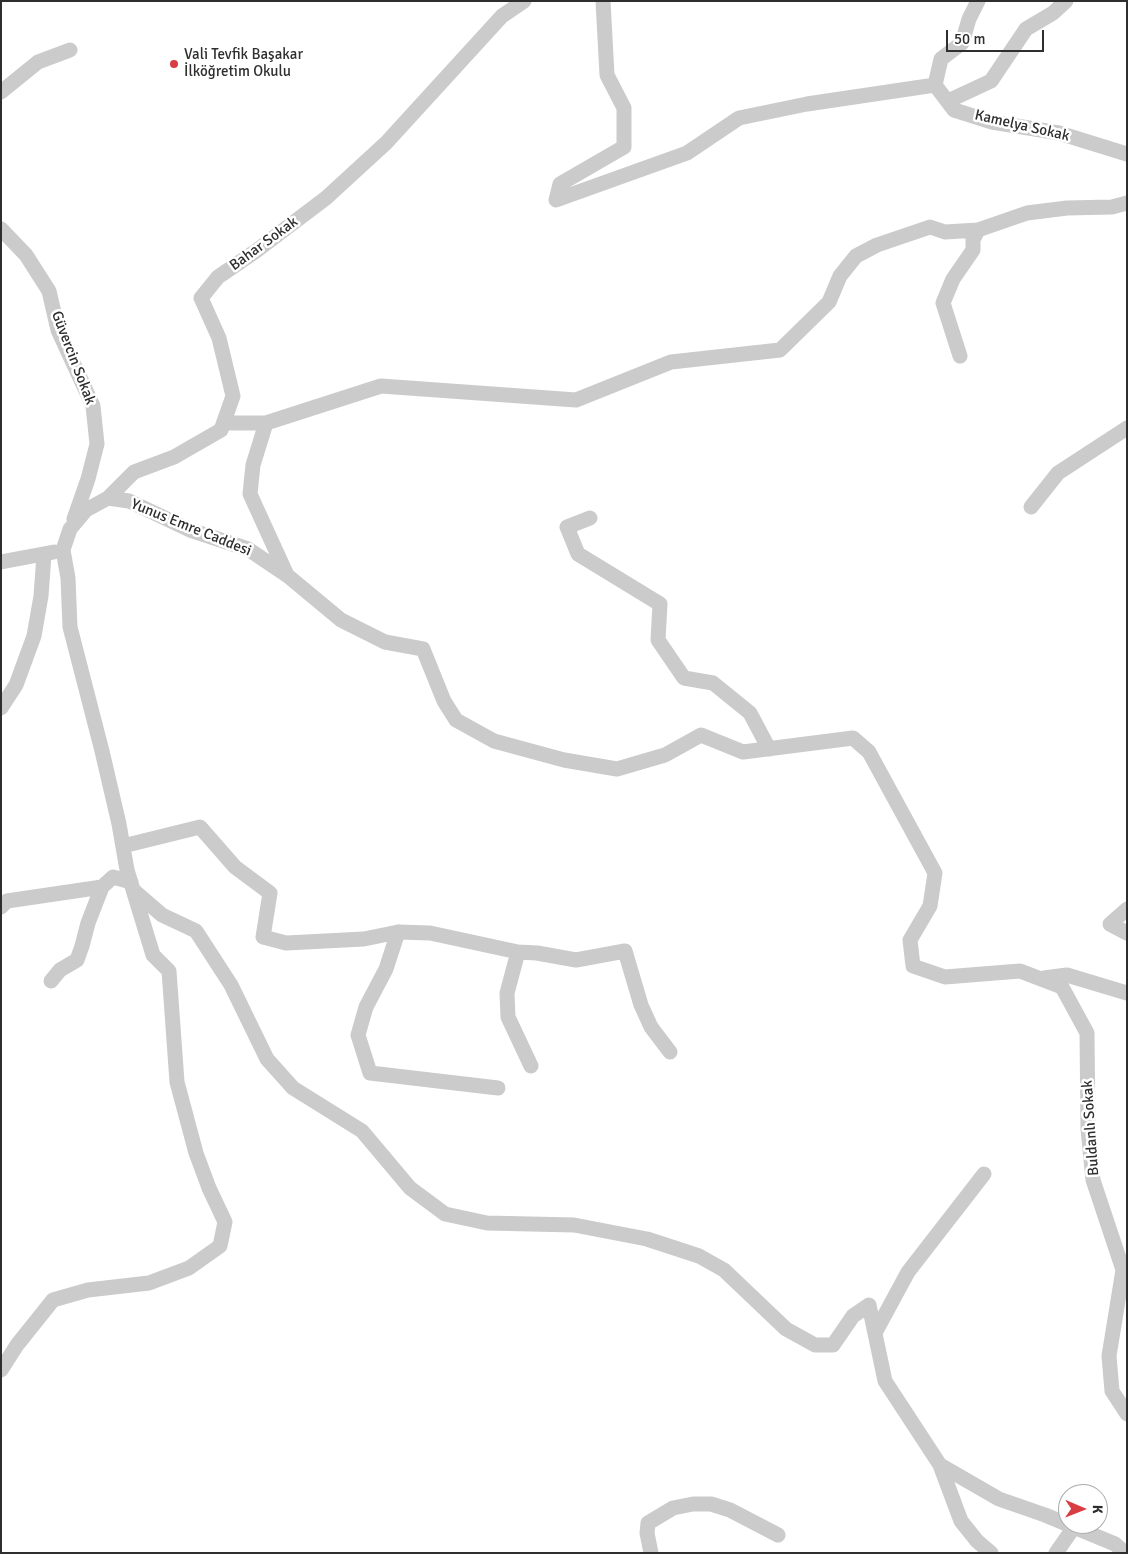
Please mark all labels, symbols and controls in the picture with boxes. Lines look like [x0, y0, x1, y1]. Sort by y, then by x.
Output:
scale bar [948, 20, 1046, 52]
text: 50 m [954, 30, 985, 48]
place label: Vali Tevfik Başakar İlköğretim Okulu [184, 46, 303, 81]
marker: Vali Tevfik Başakar İlköğretim Okulu [168, 58, 180, 70]
street label: Kamelya Sokak [973, 106, 1071, 146]
street label: Bahar Sokak [226, 213, 302, 275]
street label: Güvercin Sokak [47, 309, 99, 407]
street label: Yunus Emre Caddesi [128, 496, 254, 560]
street label: Buldanlı Sokak [1079, 1080, 1103, 1176]
north arrow [1058, 1484, 1108, 1534]
text: K [1089, 1505, 1106, 1514]

